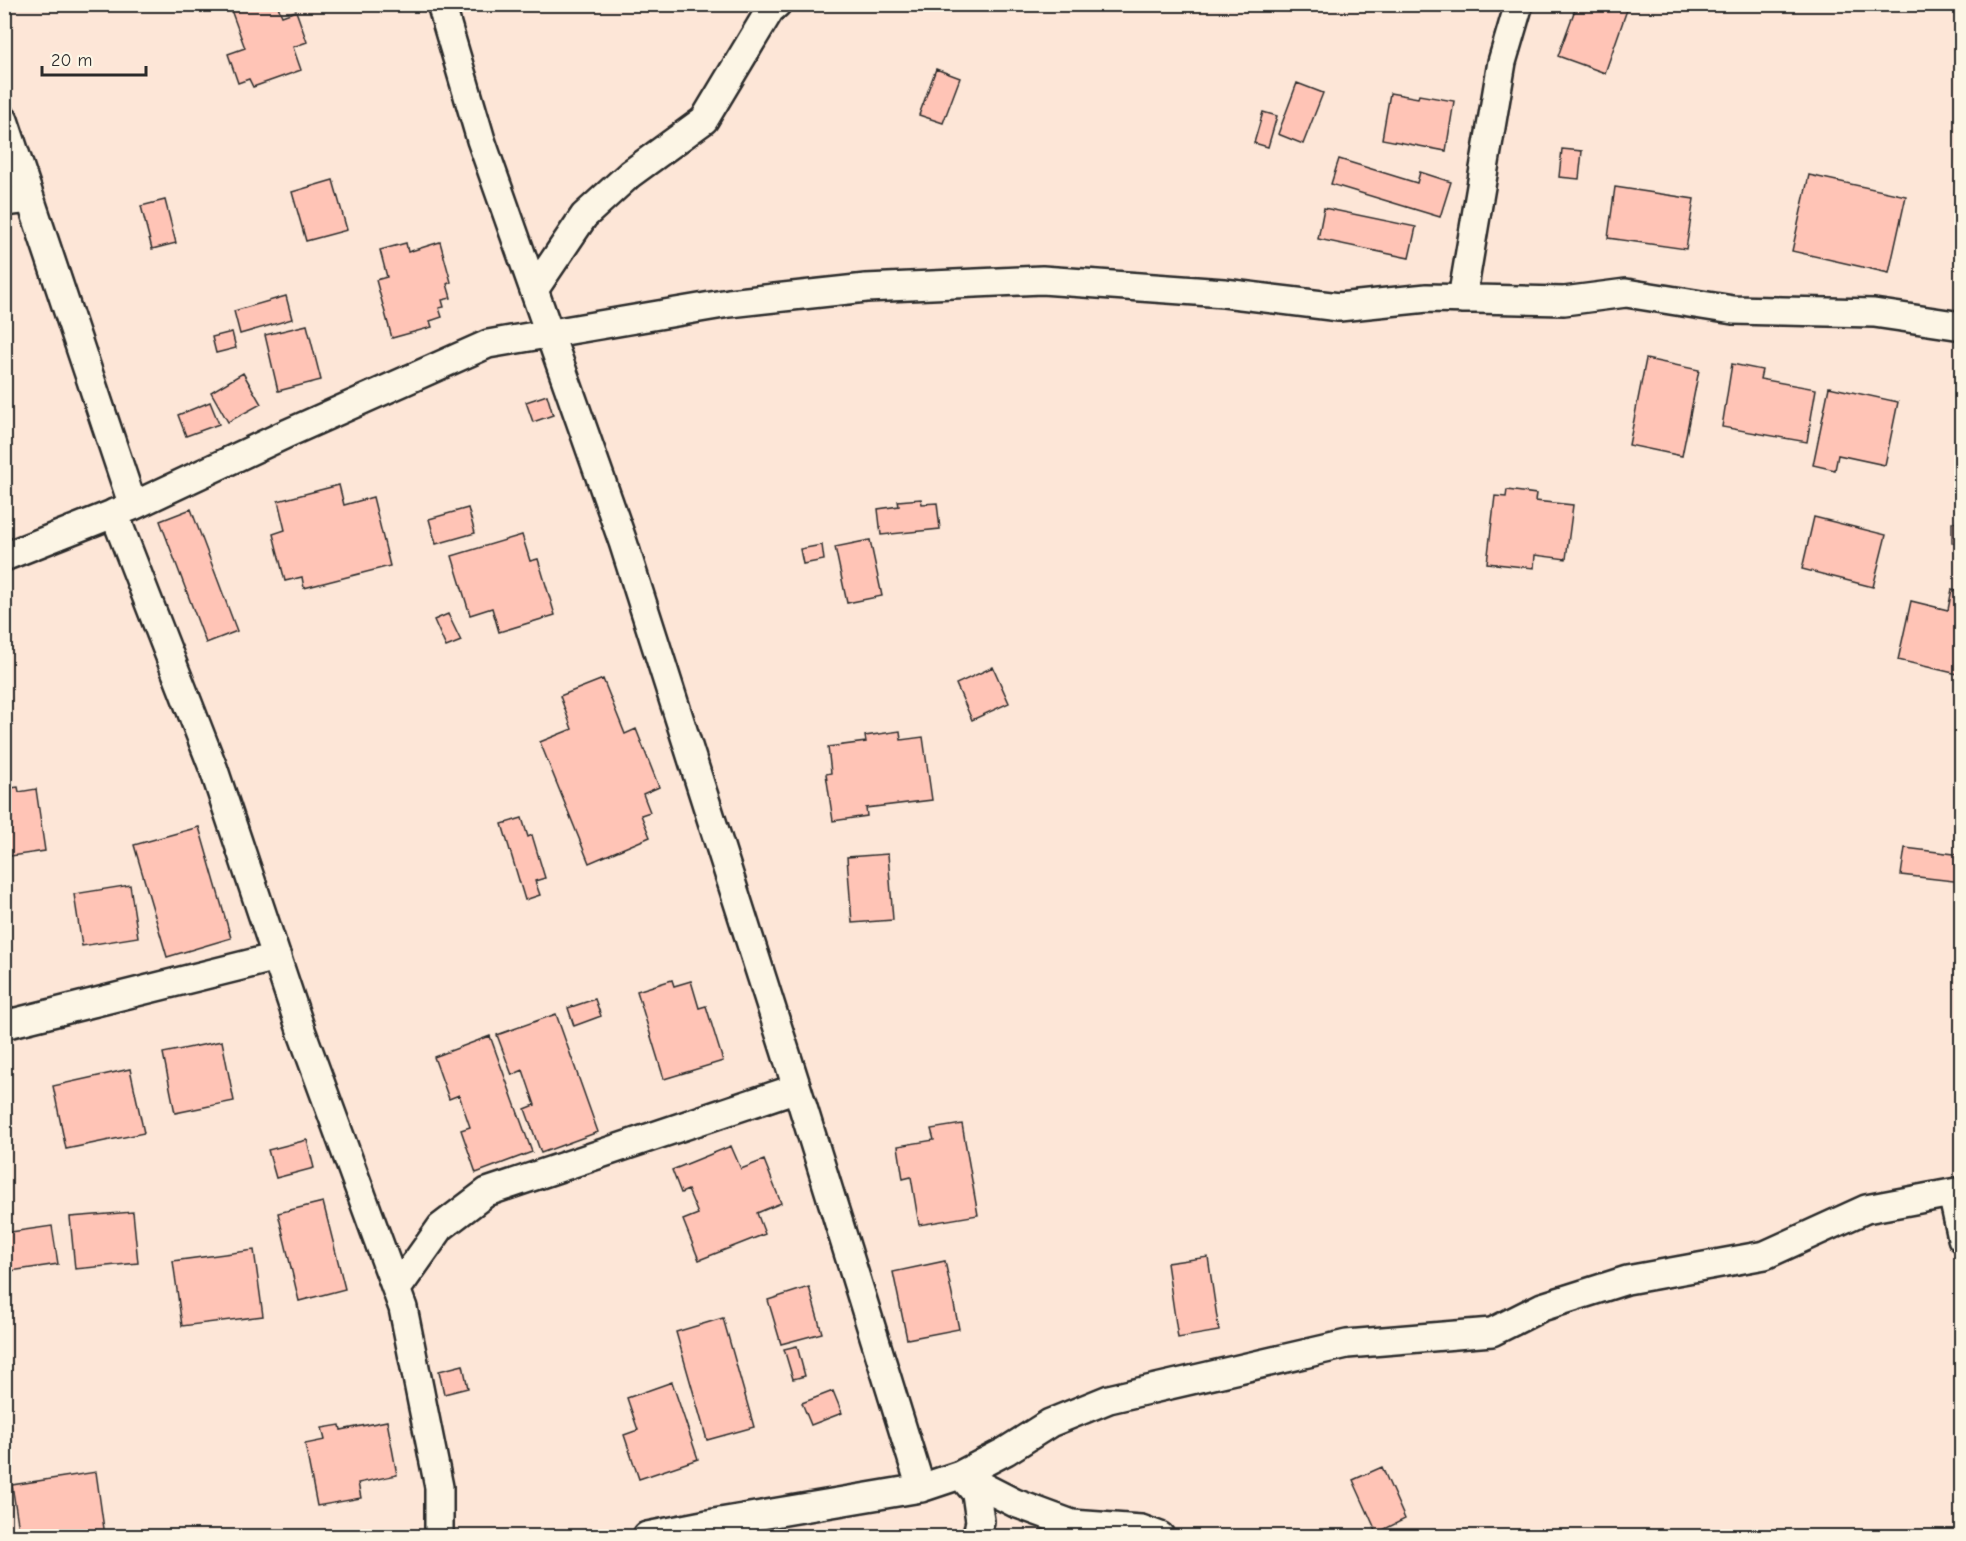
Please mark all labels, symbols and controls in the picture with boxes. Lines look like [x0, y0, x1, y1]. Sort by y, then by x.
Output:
scale bar [42, 39, 146, 77]
text: 20 m [51, 50, 92, 71]

